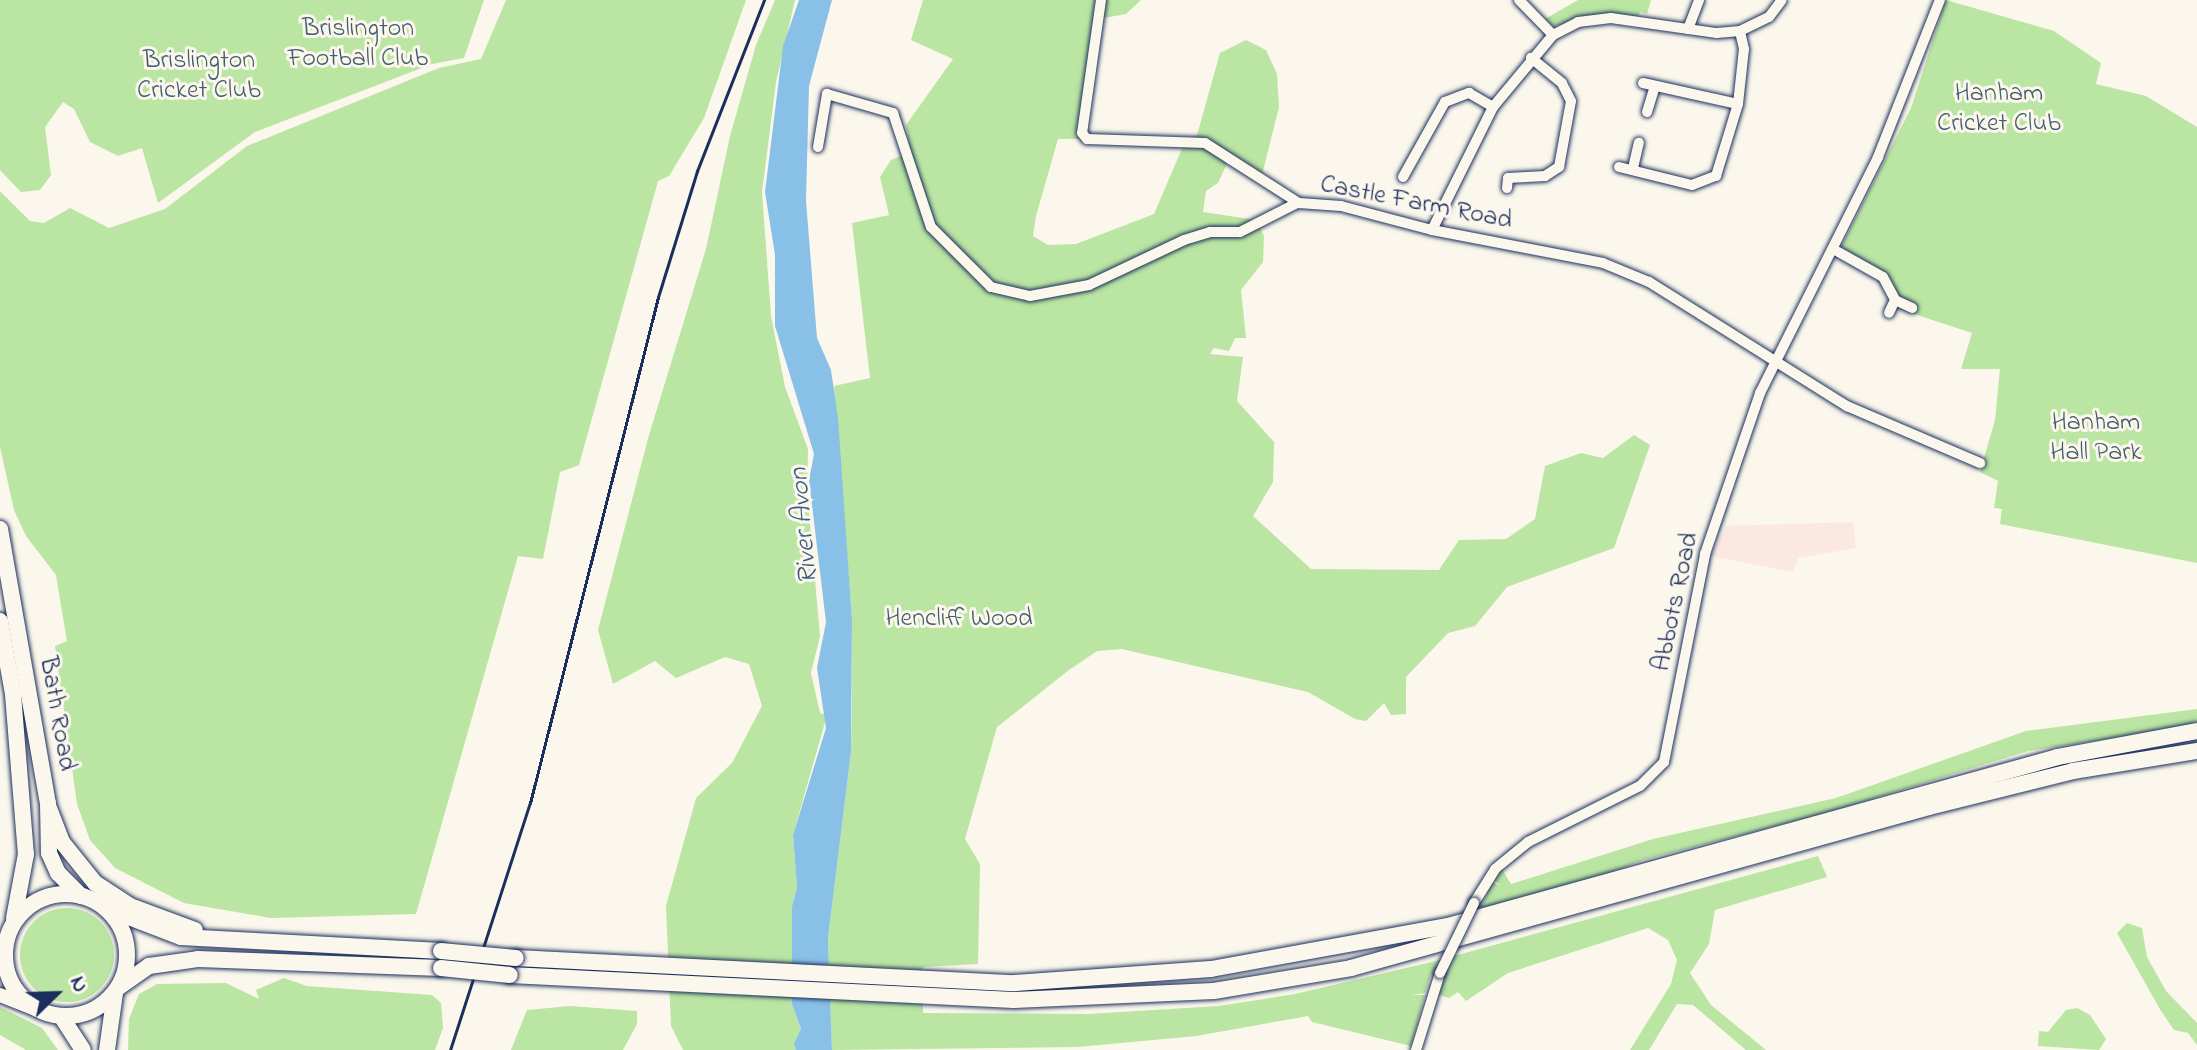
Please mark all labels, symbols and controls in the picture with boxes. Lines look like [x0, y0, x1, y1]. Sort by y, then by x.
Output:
park label: Brislington Football Club [288, 14, 428, 76]
park label: Brislington Cricket Club [137, 46, 261, 108]
park label: Hanham Cricket Club [1937, 79, 2061, 140]
street label: Castle Farm Road [1317, 170, 1515, 238]
park label: Hanham Hall Park [2050, 408, 2142, 470]
water label: River Avon [783, 466, 827, 586]
street label: Abbots Road [1647, 530, 1707, 674]
park label: Hencliff Wood [885, 604, 1033, 636]
street label: Bath Road [31, 654, 81, 774]
north arrow [16, 954, 96, 1034]
text: N [60, 972, 96, 998]

